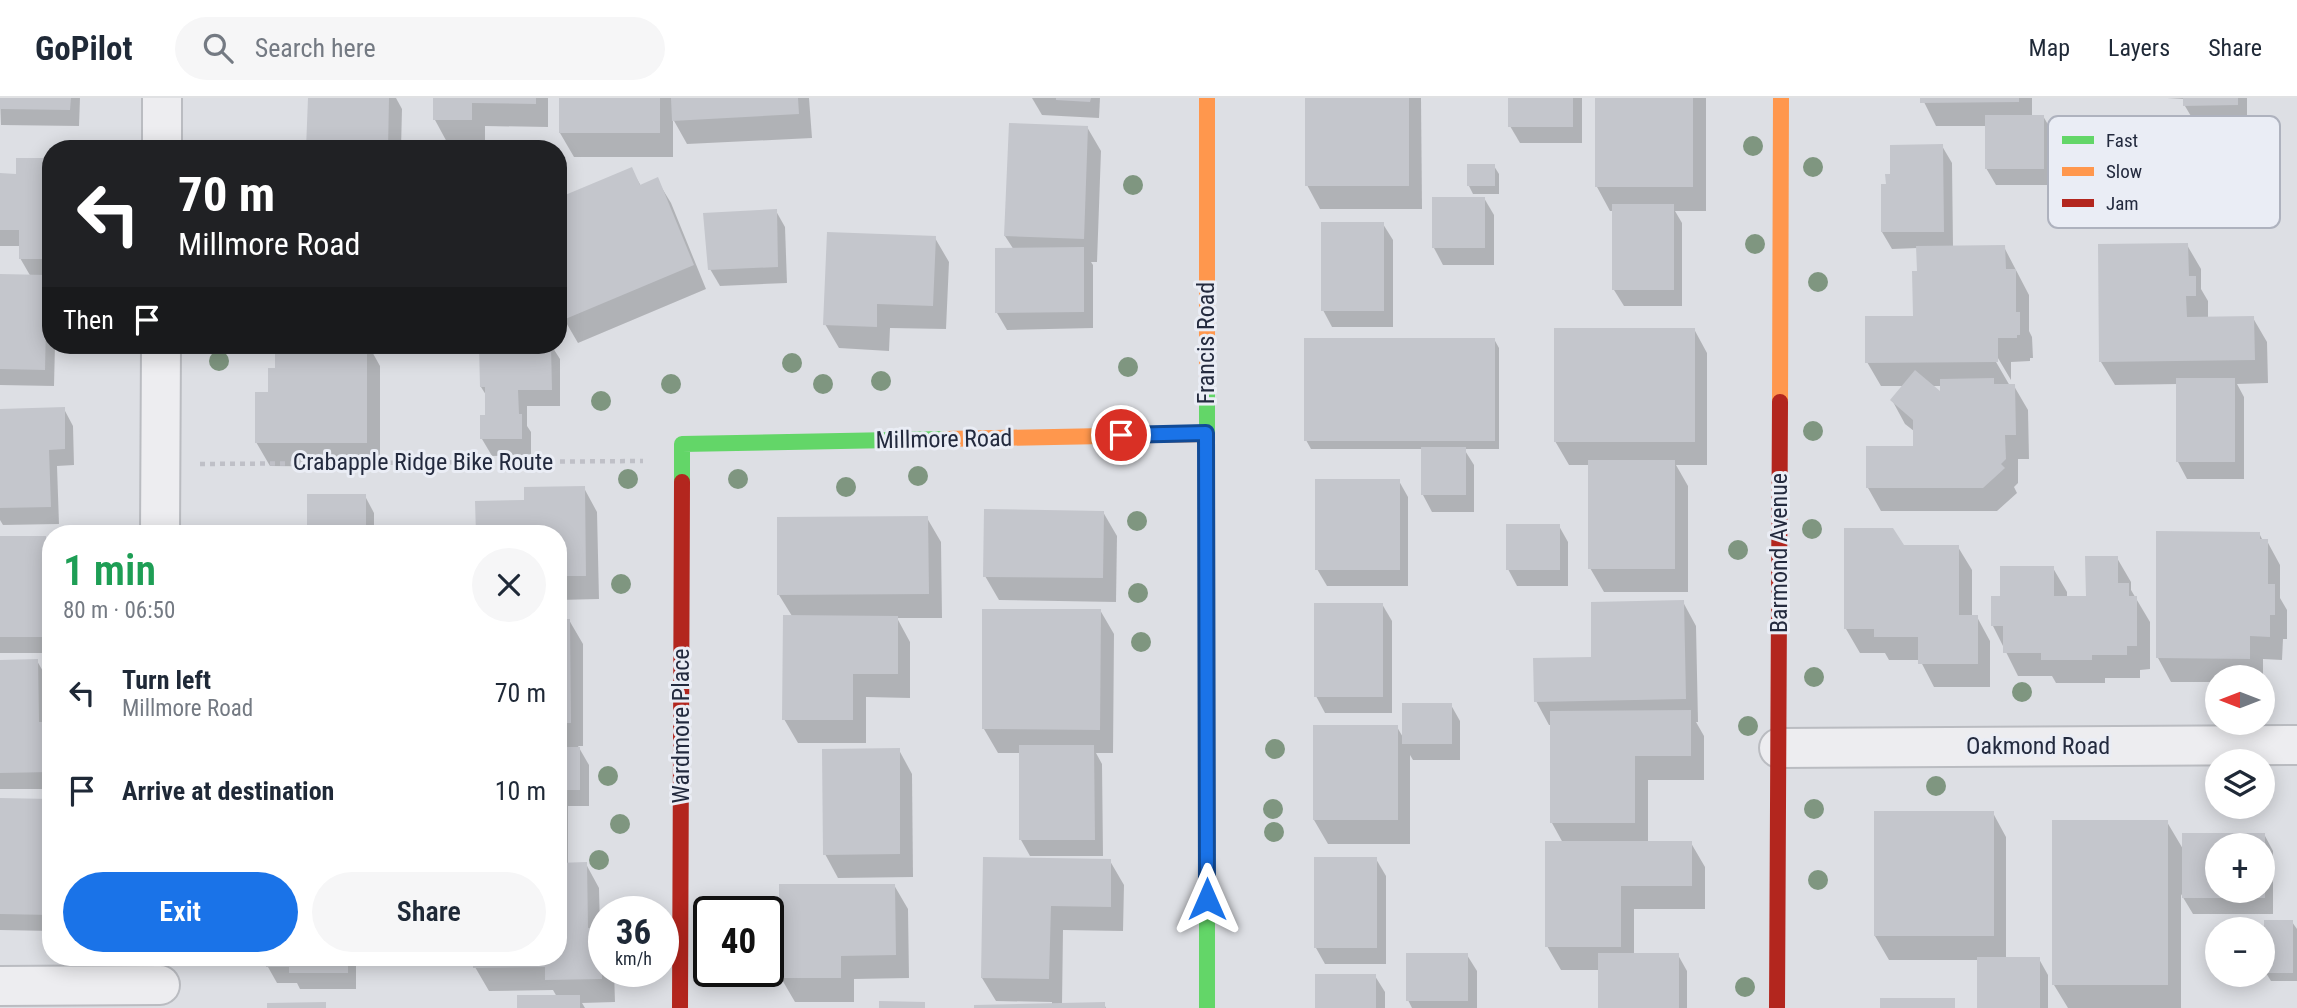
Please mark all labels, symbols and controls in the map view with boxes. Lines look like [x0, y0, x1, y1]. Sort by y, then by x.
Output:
search box [175, 17, 665, 80]
text: GoPilot [35, 29, 133, 68]
icon: search [199, 29, 237, 67]
text: Search here [255, 33, 376, 63]
text: Map [2029, 34, 2070, 62]
text: Layers [2108, 34, 2170, 62]
text: Share [2208, 34, 2262, 62]
legend [2048, 116, 2280, 228]
text: Fast [2106, 129, 2138, 152]
text: Slow [2106, 160, 2142, 183]
text: 70 m [178, 166, 275, 223]
icon: left [63, 168, 154, 259]
text: Jam [2106, 192, 2139, 215]
text: Millmore Road [178, 225, 360, 263]
street label: Francis Road [1192, 282, 1220, 404]
icon: arrive [128, 301, 166, 339]
text: Then [63, 305, 114, 335]
pin [1091, 405, 1151, 465]
icon: arrive [1102, 416, 1140, 454]
street label: Millmore Road [875, 424, 1013, 454]
street label: Crabapple Ridge Bike Route [293, 448, 553, 476]
street label: Barmond Avenue [1765, 473, 1793, 633]
text: 1 min [63, 546, 156, 595]
button: close [472, 548, 546, 622]
text: 80 m · 06:50 [63, 597, 175, 624]
street label: Wardmore Place [667, 649, 695, 804]
text: Turn left [122, 665, 211, 695]
north arrow [2205, 665, 2275, 735]
map controls [2205, 665, 2275, 987]
icon: left [63, 674, 101, 712]
text: 70 m [495, 678, 546, 708]
text: Millmore Road [122, 695, 253, 722]
street label: Oakmond Road [1966, 732, 2110, 760]
button: layers [2205, 749, 2275, 819]
icon: arrive [63, 772, 101, 810]
text: Arrive at destination [122, 776, 334, 806]
text: 10 m [495, 776, 546, 806]
button: + [2205, 833, 2275, 903]
position arrow [1170, 862, 1244, 936]
button: Exit [63, 872, 298, 952]
button: Share [312, 872, 546, 952]
speed limit sign: 40 [693, 896, 784, 987]
text: 36 [616, 912, 651, 953]
button: − [2205, 917, 2275, 987]
text: km/h [615, 948, 652, 969]

